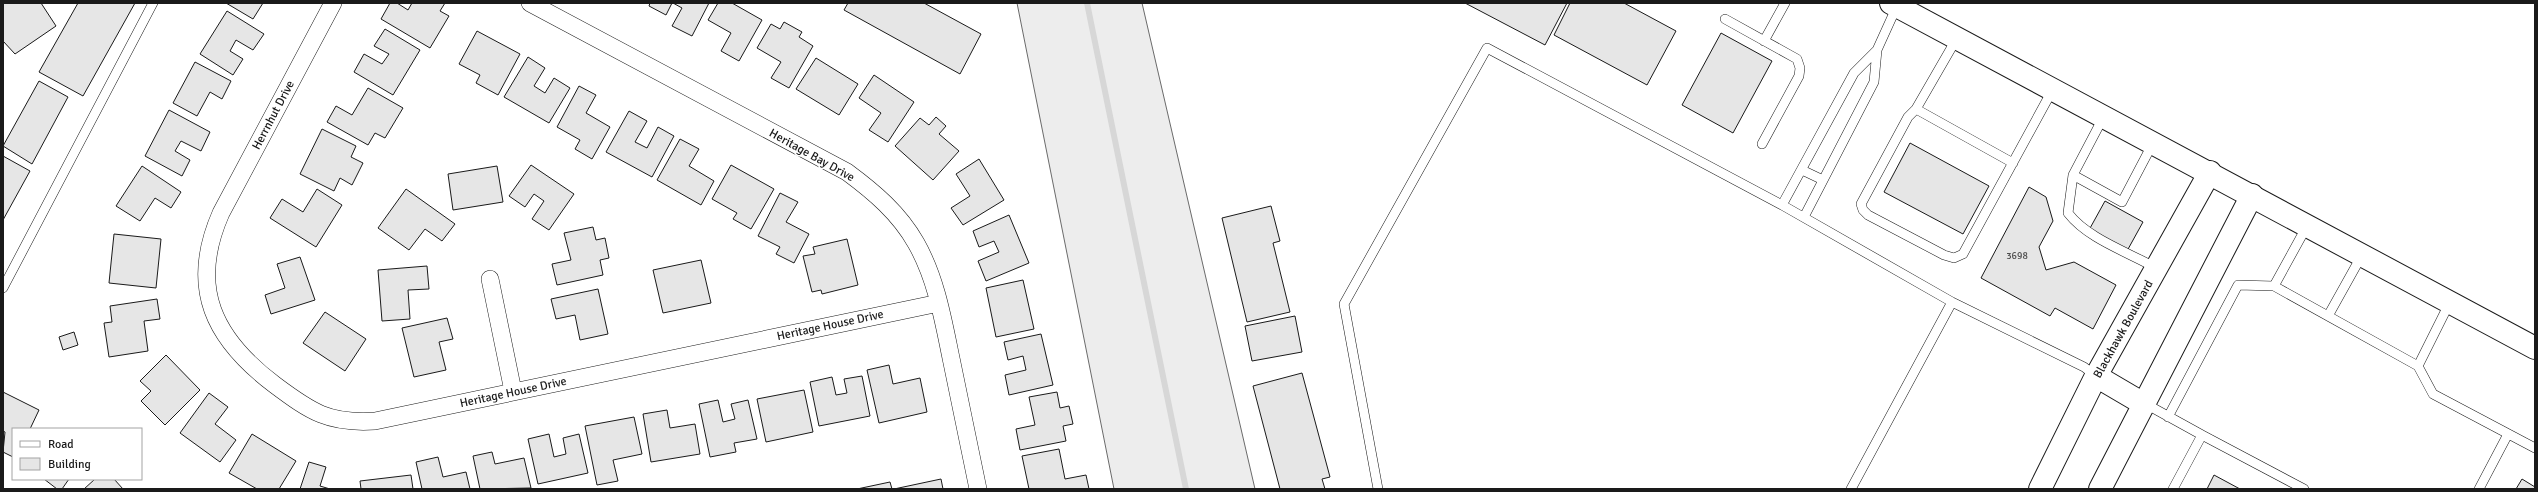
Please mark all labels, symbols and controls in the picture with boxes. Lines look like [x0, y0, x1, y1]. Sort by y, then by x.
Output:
street label: Herrnhut Drive [249, 78, 298, 152]
street label: Heritage Bay Drive [766, 126, 857, 185]
house number: 3698 [2006, 250, 2028, 262]
street label: Blackhawk Boulevard [2090, 278, 2157, 381]
street label: Heritage House Drive [775, 307, 885, 344]
street label: Heritage House Drive [458, 374, 568, 411]
legend [12, 428, 142, 480]
text: Road [48, 437, 74, 452]
text: Building [48, 457, 91, 472]

